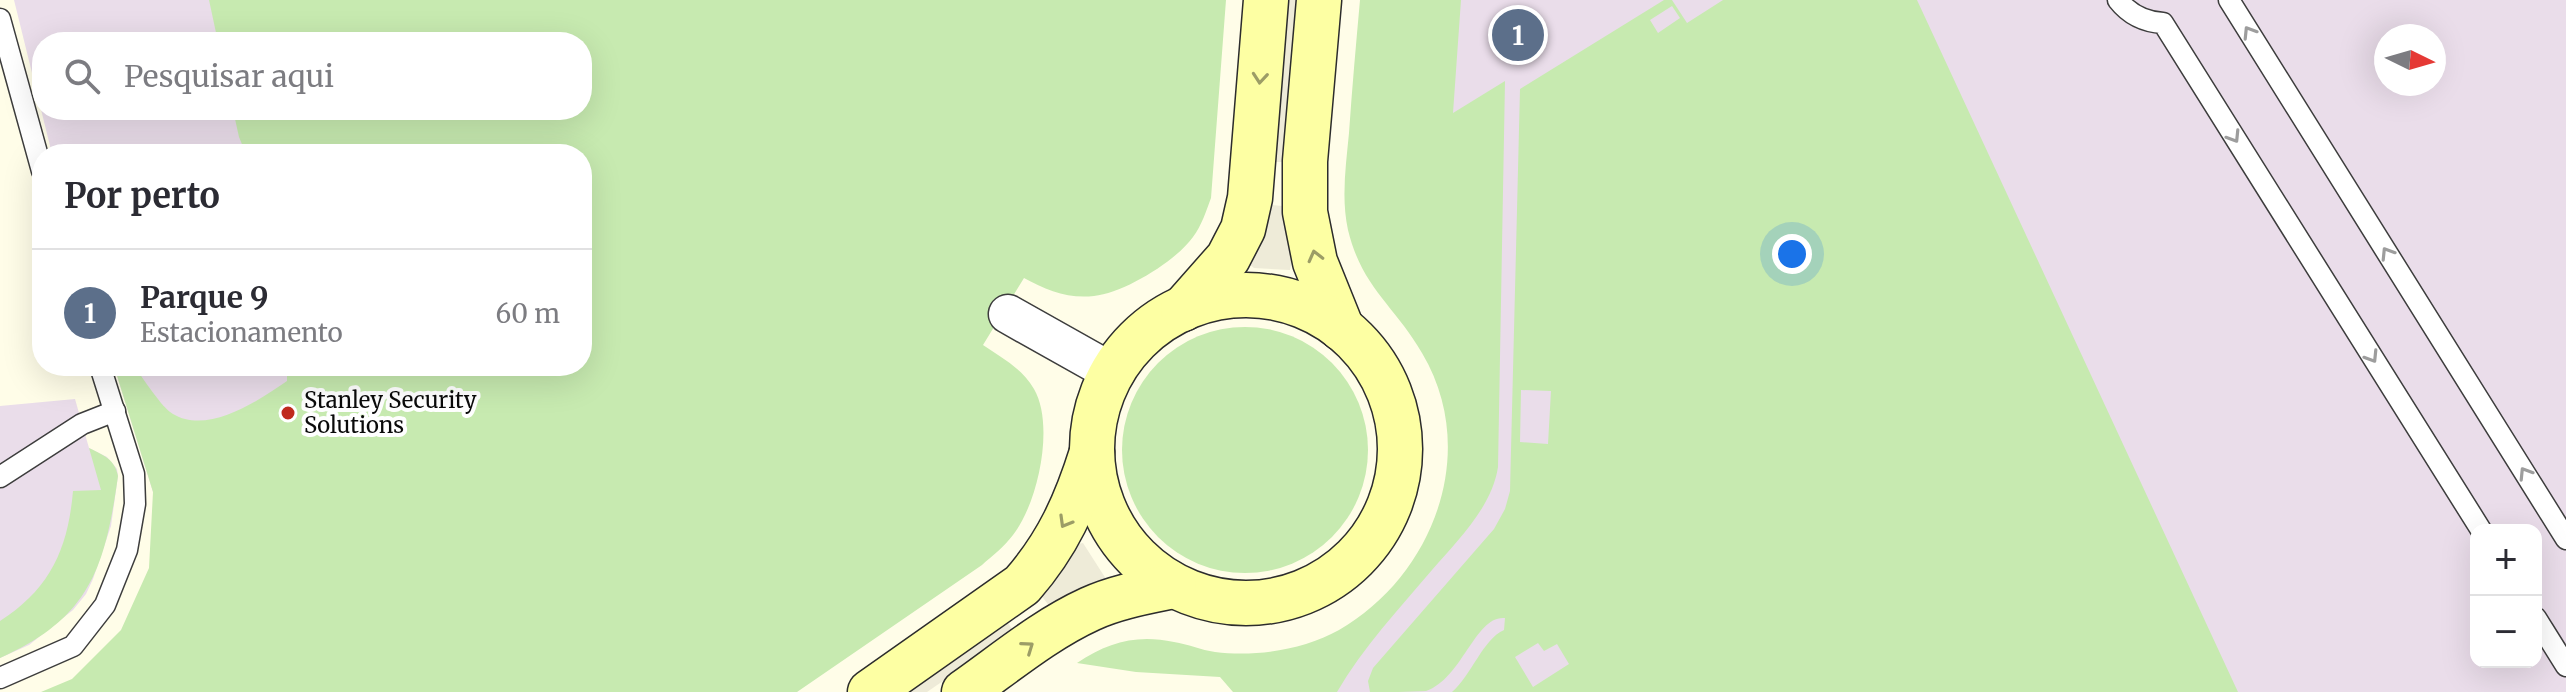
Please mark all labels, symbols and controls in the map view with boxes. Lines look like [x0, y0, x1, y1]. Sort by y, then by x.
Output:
pin: 1 [1492, 5, 1544, 65]
north arrow [2374, 24, 2446, 96]
one-way arrow [2244, 26, 2259, 41]
search box [32, 32, 592, 120]
icon: search [60, 54, 104, 98]
text: Pesquisar aqui [124, 57, 334, 95]
one-way arrow [1252, 72, 1269, 85]
one-way arrow [2225, 128, 2240, 143]
text: Por perto [64, 175, 220, 217]
your location [1772, 234, 1812, 274]
one-way arrow [2381, 247, 2396, 261]
one-way arrow [1308, 250, 1325, 264]
text: Parque 9 [140, 278, 269, 316]
text: 1 [84, 297, 96, 330]
text: 60 m [496, 297, 560, 330]
text: Estacionamento [140, 316, 343, 349]
one-way arrow [2363, 348, 2378, 363]
place label: Stanley Security Solutions [304, 386, 477, 439]
marker: Stanley Security Solutions [279, 404, 297, 422]
one-way arrow [2519, 467, 2534, 482]
one-way arrow [1059, 513, 1075, 528]
map controls [2470, 524, 2542, 668]
button: + [2470, 524, 2542, 596]
button: − [2470, 596, 2542, 668]
one-way arrow [1019, 643, 1033, 657]

